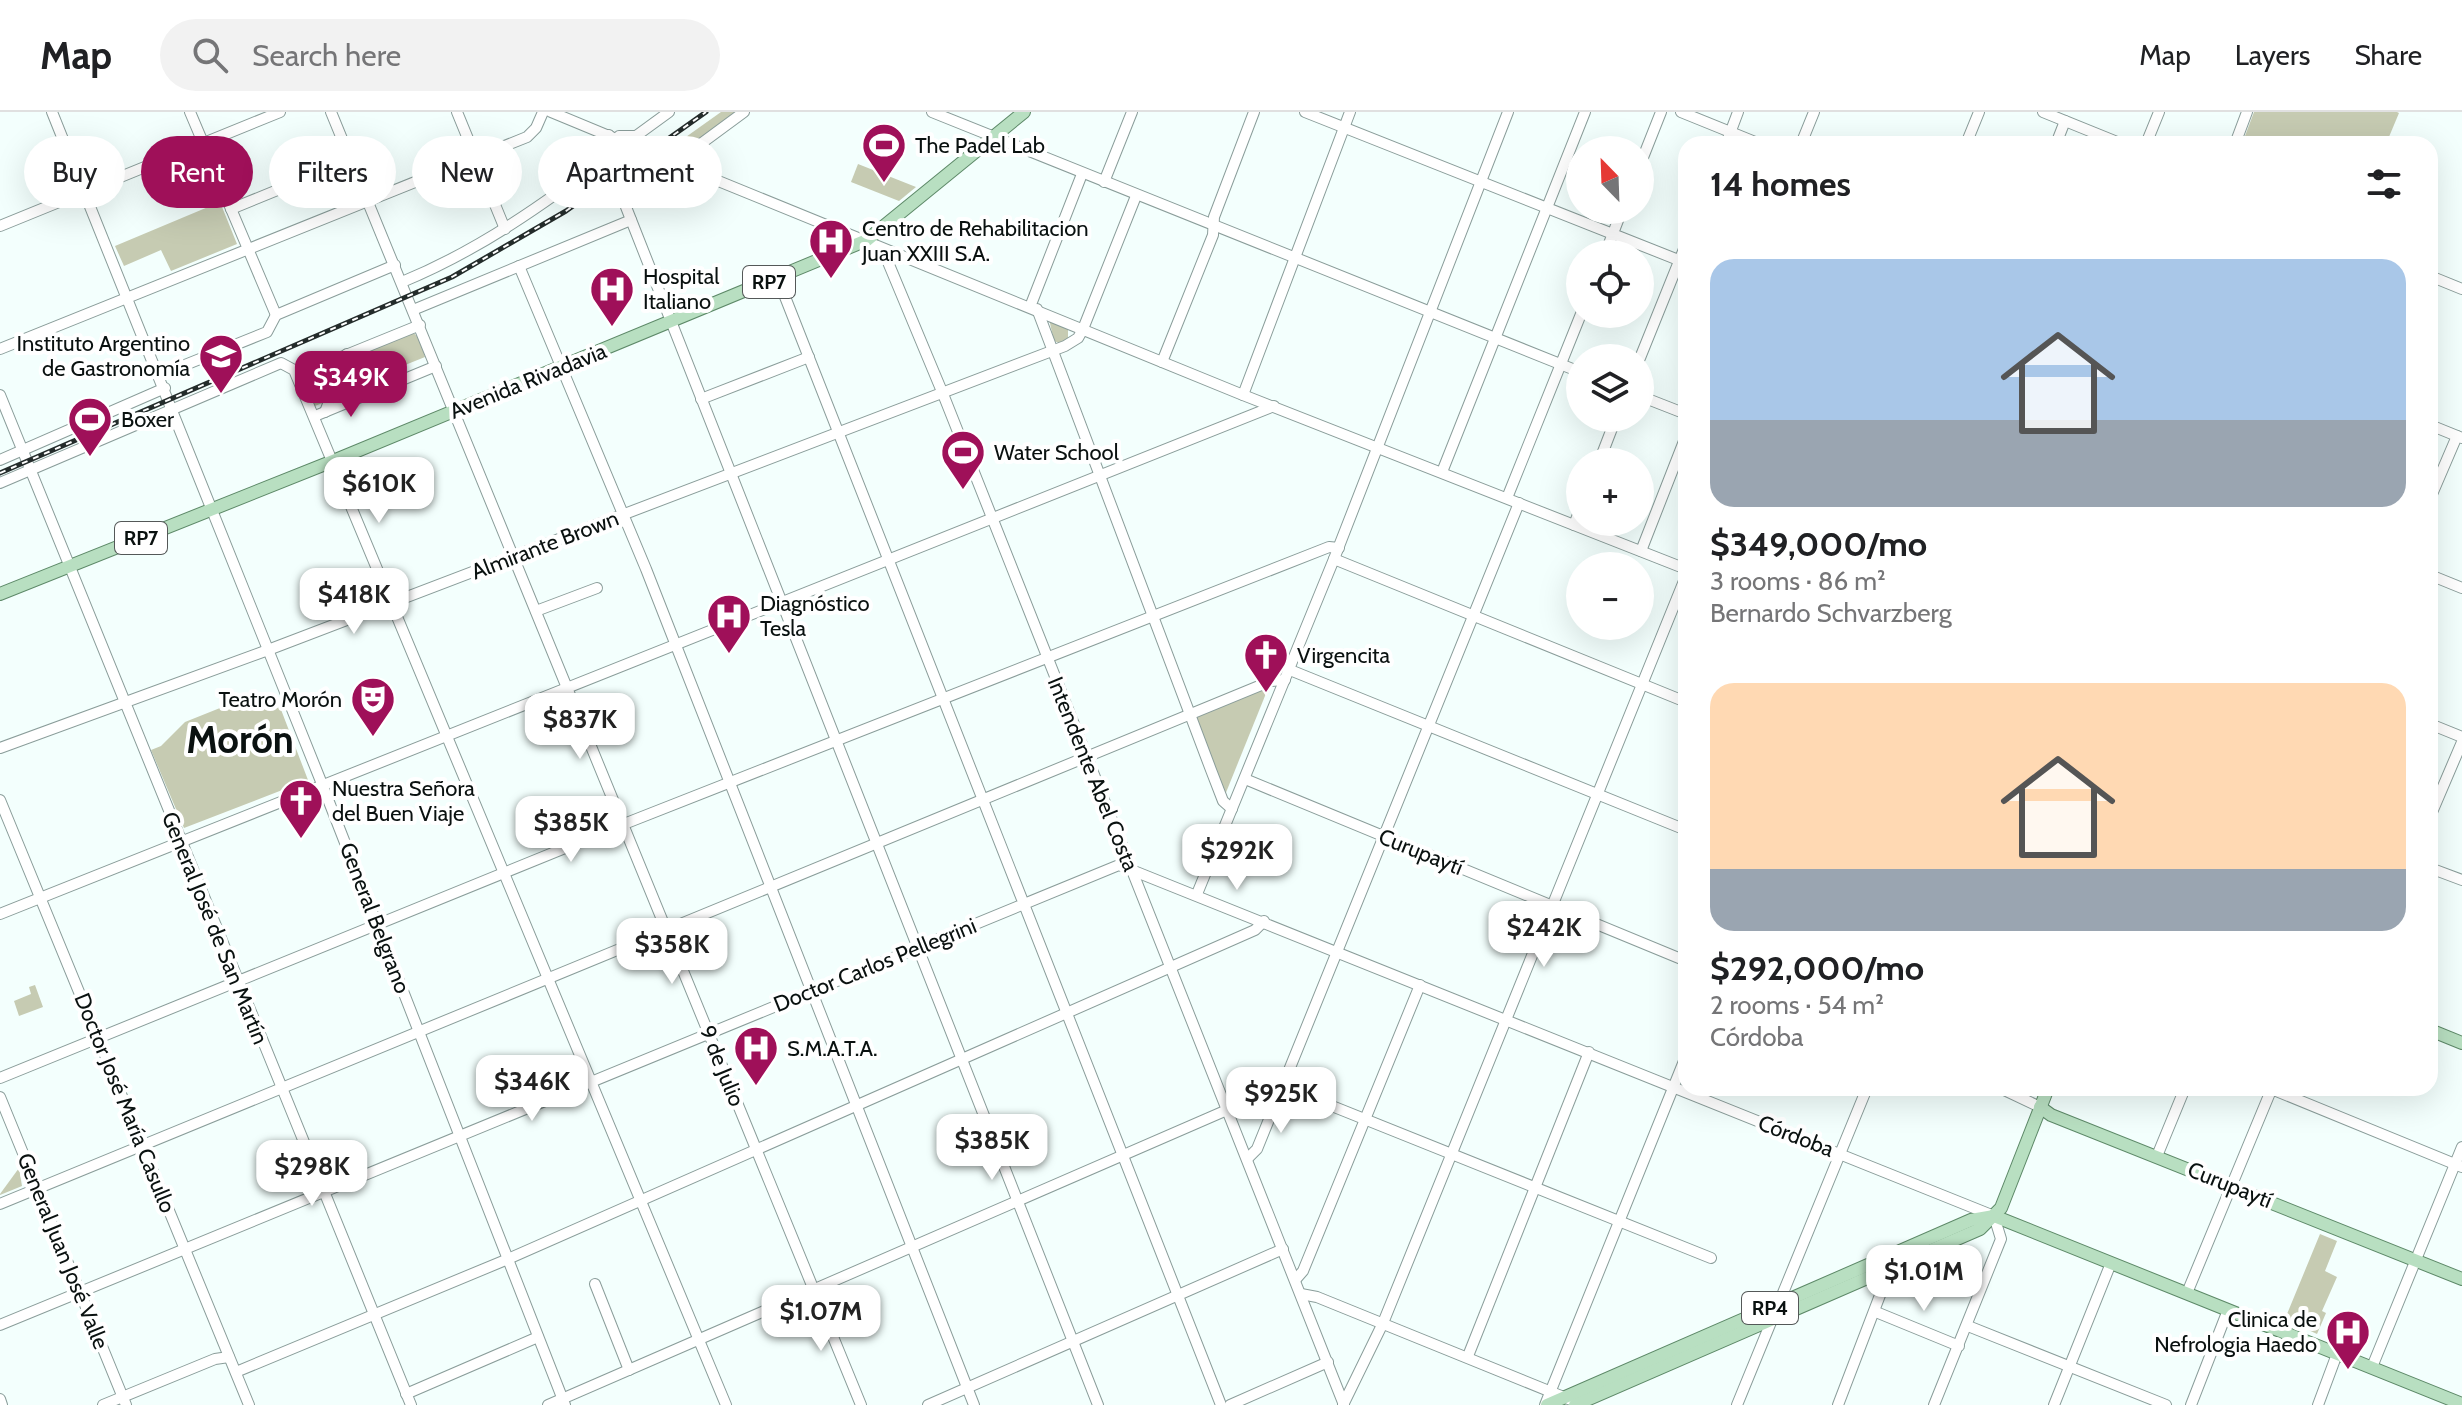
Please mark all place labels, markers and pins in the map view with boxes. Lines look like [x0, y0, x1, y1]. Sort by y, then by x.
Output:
sports icon: The Padel Lab [860, 121, 908, 184]
place label: The Padel Lab [915, 132, 1045, 159]
place label: Centro de Rehabilitacion Juan XXIII S.A. [861, 215, 1089, 267]
hospital icon: Centro de Rehabilitacion Juan XXIII S.A. [807, 217, 855, 280]
place label: Hospital Italiano [643, 263, 720, 315]
hospital icon: Hospital Italiano [588, 265, 636, 328]
place label: Instituto Argentino de Gastronomía [17, 330, 190, 382]
school or university icon: Instituto Argentino de Gastronomía [197, 332, 245, 395]
pin: $349K [295, 351, 407, 419]
sports icon: Boxer [66, 395, 114, 458]
place label: Boxer [121, 406, 174, 433]
sports icon: Water School [939, 428, 987, 491]
place label: Water School [994, 439, 1120, 466]
pin: $610K [323, 457, 435, 525]
pin: $418K [298, 568, 410, 636]
place label: Diagnóstico Tesla [760, 590, 870, 642]
hospital icon: Diagnóstico Tesla [705, 592, 753, 655]
church icon: Virgencita [1242, 631, 1290, 694]
place label: Virgencita [1297, 642, 1390, 669]
theatre icon: Teatro Morón [349, 675, 397, 738]
place label: Teatro Morón [219, 686, 342, 713]
pin: $837K [524, 693, 636, 761]
place label: Nuestra Señora del Buen Viaje [332, 775, 475, 827]
church icon: Nuestra Señora del Buen Viaje [277, 777, 325, 840]
pin: $385K [515, 796, 627, 864]
pin: $292K [1181, 824, 1293, 892]
pin: $242K [1488, 901, 1600, 969]
pin: $358K [616, 918, 728, 986]
hospital icon: S.M.A.T.A. [732, 1024, 780, 1087]
place label: S.M.A.T.A. [787, 1035, 878, 1062]
pin: $346K [476, 1055, 588, 1123]
pin: $925K [1225, 1067, 1337, 1135]
pin: $385K [936, 1114, 1048, 1182]
pin: $298K [256, 1140, 368, 1208]
pin: $1.01M [1859, 1245, 1989, 1313]
pin: $1.07M [756, 1285, 886, 1353]
place label: Clinica de Nefrologia Haedo [2154, 1306, 2317, 1358]
hospital icon: Clinica de Nefrologia Haedo [2324, 1308, 2372, 1371]

